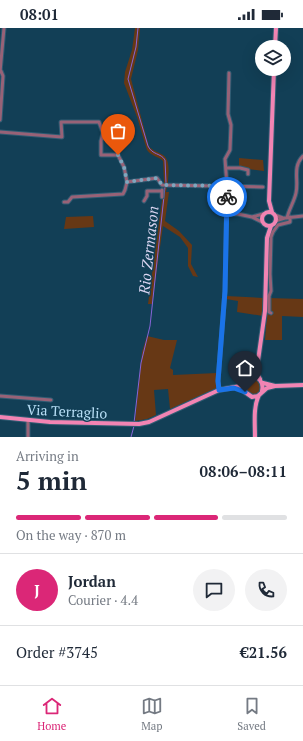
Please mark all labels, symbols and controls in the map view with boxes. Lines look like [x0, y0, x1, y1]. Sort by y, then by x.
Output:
text: 08:01 [20, 4, 59, 24]
map controls [255, 40, 291, 76]
button: layers [255, 40, 291, 76]
pin [101, 114, 135, 155]
icon: bag [107, 120, 129, 142]
courier [207, 177, 247, 217]
icon: bike [216, 186, 238, 208]
water label: Rio Zermason [133, 205, 163, 296]
pin [228, 351, 262, 392]
icon: home [234, 357, 256, 379]
street label: Via Terraglio [26, 399, 108, 423]
text: Arriving in [16, 447, 79, 465]
text: 08:06–08:11 [200, 461, 287, 481]
text: 5 min [16, 463, 87, 497]
text: On the way · 870 m [16, 526, 126, 544]
button: chat [193, 569, 235, 611]
button: phone [245, 569, 287, 611]
text: Jordan [68, 571, 116, 591]
text: J [34, 580, 40, 600]
text: Courier · 4.4 [68, 591, 138, 609]
text: Order #3745 [16, 642, 98, 662]
text: €21.56 [240, 642, 287, 662]
tab: Home [37, 695, 66, 733]
tab: Map [141, 695, 163, 733]
tab: Saved [237, 695, 266, 733]

